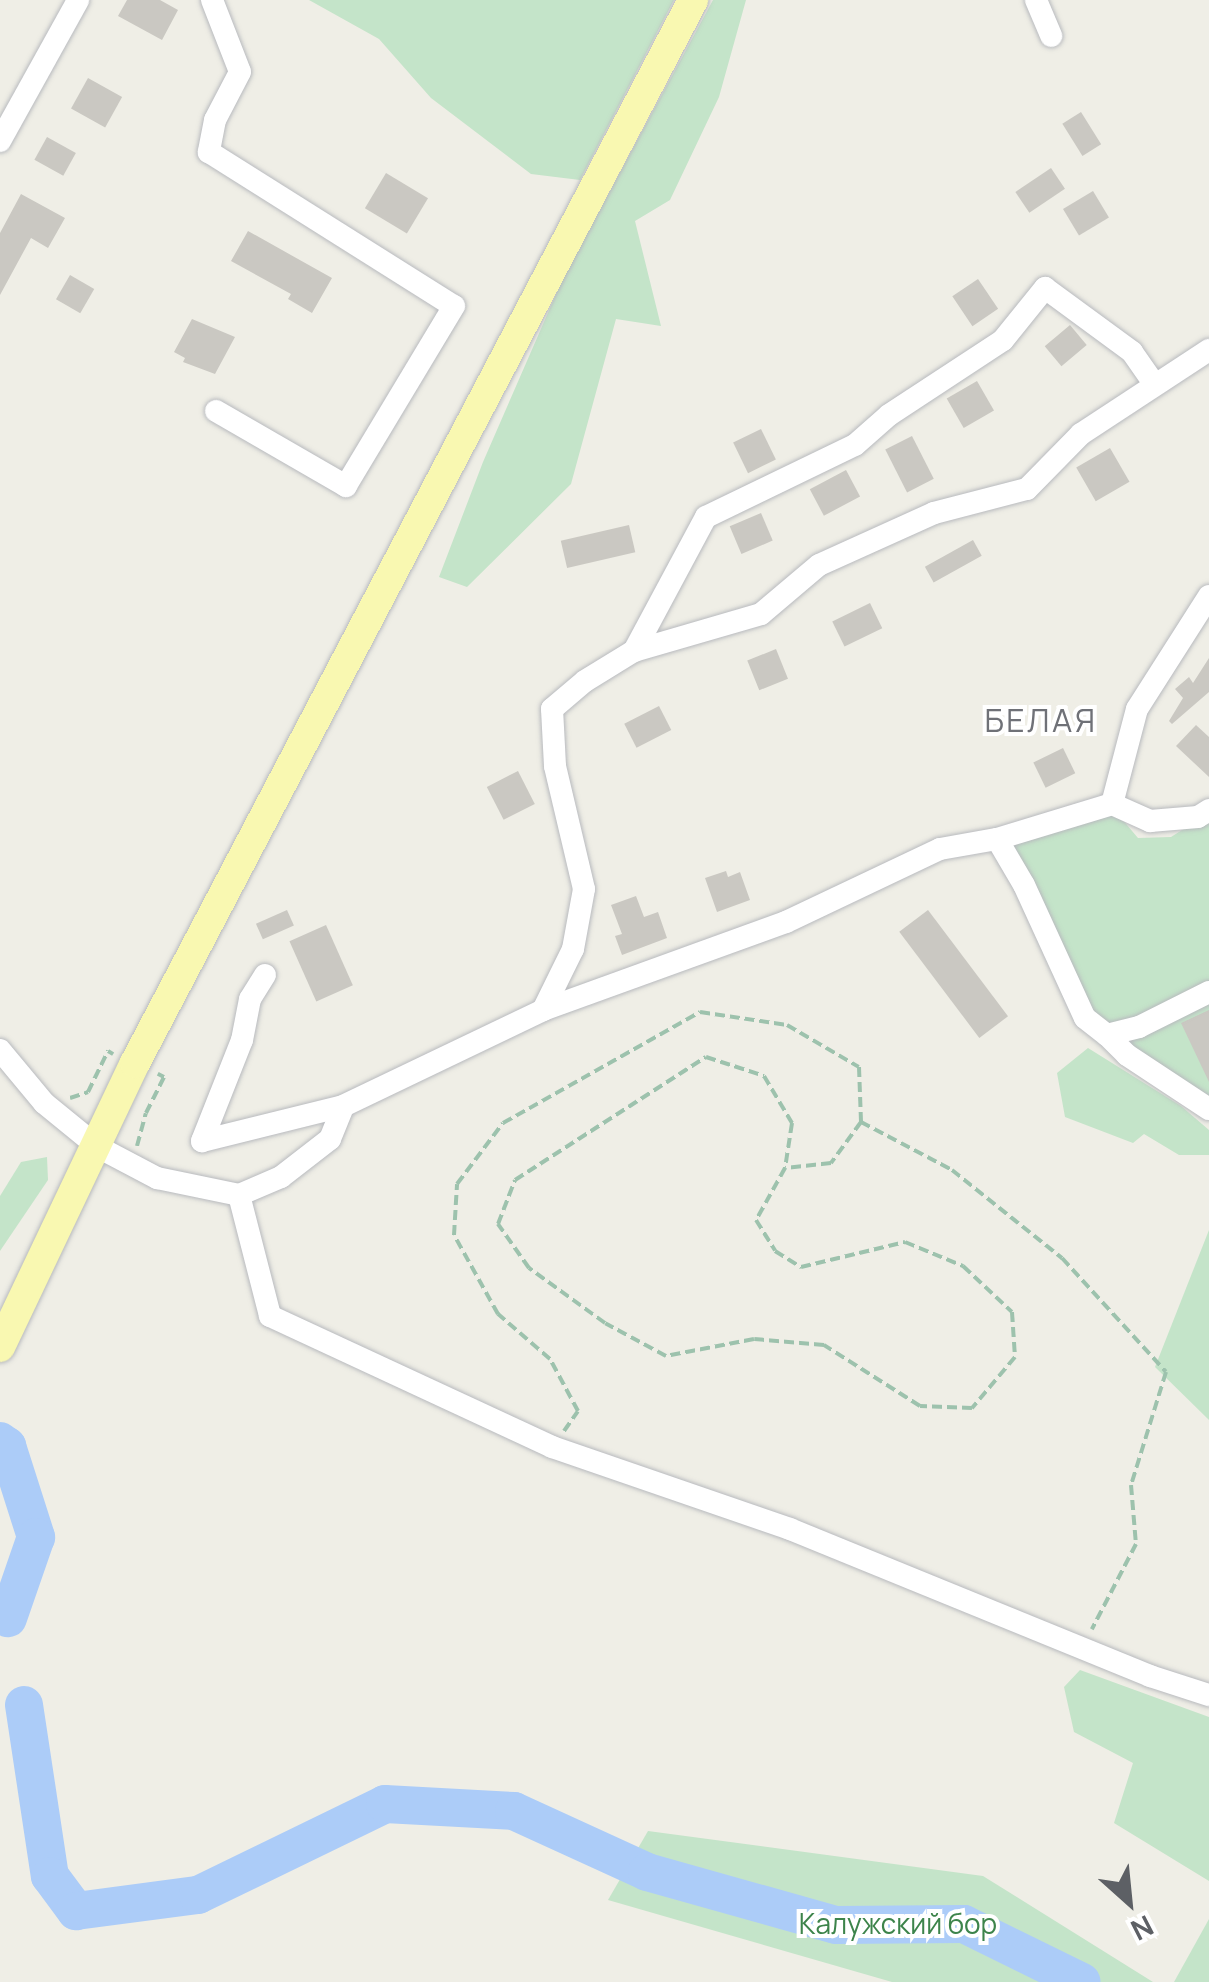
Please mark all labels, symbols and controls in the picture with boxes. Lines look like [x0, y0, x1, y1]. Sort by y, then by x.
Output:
district label: БЕЛАЯ [985, 701, 1097, 739]
north arrow [1079, 1852, 1179, 1952]
park label: Калужский бор [799, 1906, 997, 1940]
text: N [1125, 1907, 1160, 1950]

